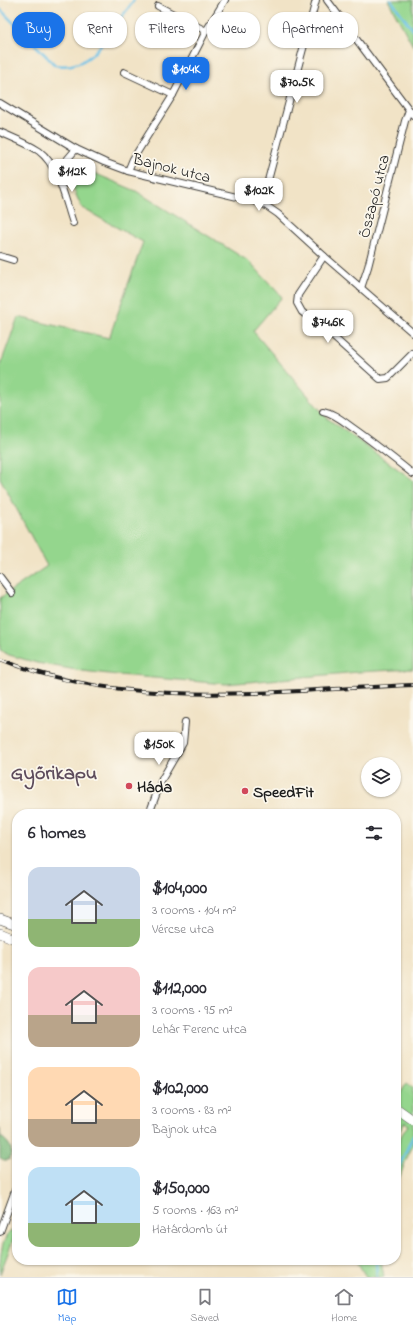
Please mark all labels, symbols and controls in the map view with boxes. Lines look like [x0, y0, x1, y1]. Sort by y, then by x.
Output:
chip: Buy [12, 12, 65, 48]
chip: Rent [73, 12, 127, 48]
chip: Filters [135, 12, 199, 48]
chip: New [207, 12, 260, 48]
chip: Apartment [268, 12, 358, 48]
pin: $104K [158, 57, 214, 91]
text: $104K [171, 60, 201, 79]
pin: $70.5K [264, 70, 330, 104]
text: $70.5K [279, 73, 315, 92]
street label: Bajnok utca [129, 147, 213, 190]
street label: Őszapó utca [353, 152, 397, 241]
pin: $112K [44, 159, 100, 193]
text: $112K [58, 162, 86, 181]
pin: $102K [231, 178, 287, 212]
text: $102K [244, 181, 274, 200]
pin: $74.6K [295, 310, 361, 344]
text: $74.6K [311, 313, 345, 332]
pin: $150K [131, 732, 187, 766]
text: $150K [143, 735, 175, 754]
map controls [361, 757, 401, 797]
button: layers [361, 757, 401, 797]
district label: Győrikapu [11, 760, 97, 790]
place label: Háda [137, 776, 172, 800]
marker: Háda [124, 781, 134, 791]
place label: SpeedFit [253, 781, 315, 805]
marker: SpeedFit [240, 786, 250, 796]
text: 6 homes [28, 821, 86, 846]
icon: filters [363, 822, 385, 844]
text: $104,000 [152, 876, 207, 901]
icon: home [60, 883, 108, 931]
text: 3 rooms · 104 m² [152, 901, 236, 920]
text: Vércse utca [152, 920, 214, 939]
text: $112,000 [152, 976, 207, 1001]
icon: home [60, 983, 108, 1031]
text: 3 rooms · 95 m² [152, 1001, 233, 1020]
text: Lehár Ferenc utca [152, 1020, 247, 1039]
text: $102,000 [152, 1076, 208, 1101]
icon: home [60, 1083, 108, 1131]
text: 3 rooms · 83 m² [152, 1101, 232, 1120]
text: Bajnok utca [152, 1120, 217, 1139]
text: $150,000 [152, 1176, 210, 1201]
icon: home [60, 1183, 108, 1231]
text: 5 rooms · 163 m² [152, 1201, 239, 1220]
text: Határdomb út [152, 1220, 228, 1239]
tab: Map [56, 1286, 78, 1326]
tab: Saved [190, 1286, 219, 1326]
tab: Home [331, 1286, 357, 1326]

